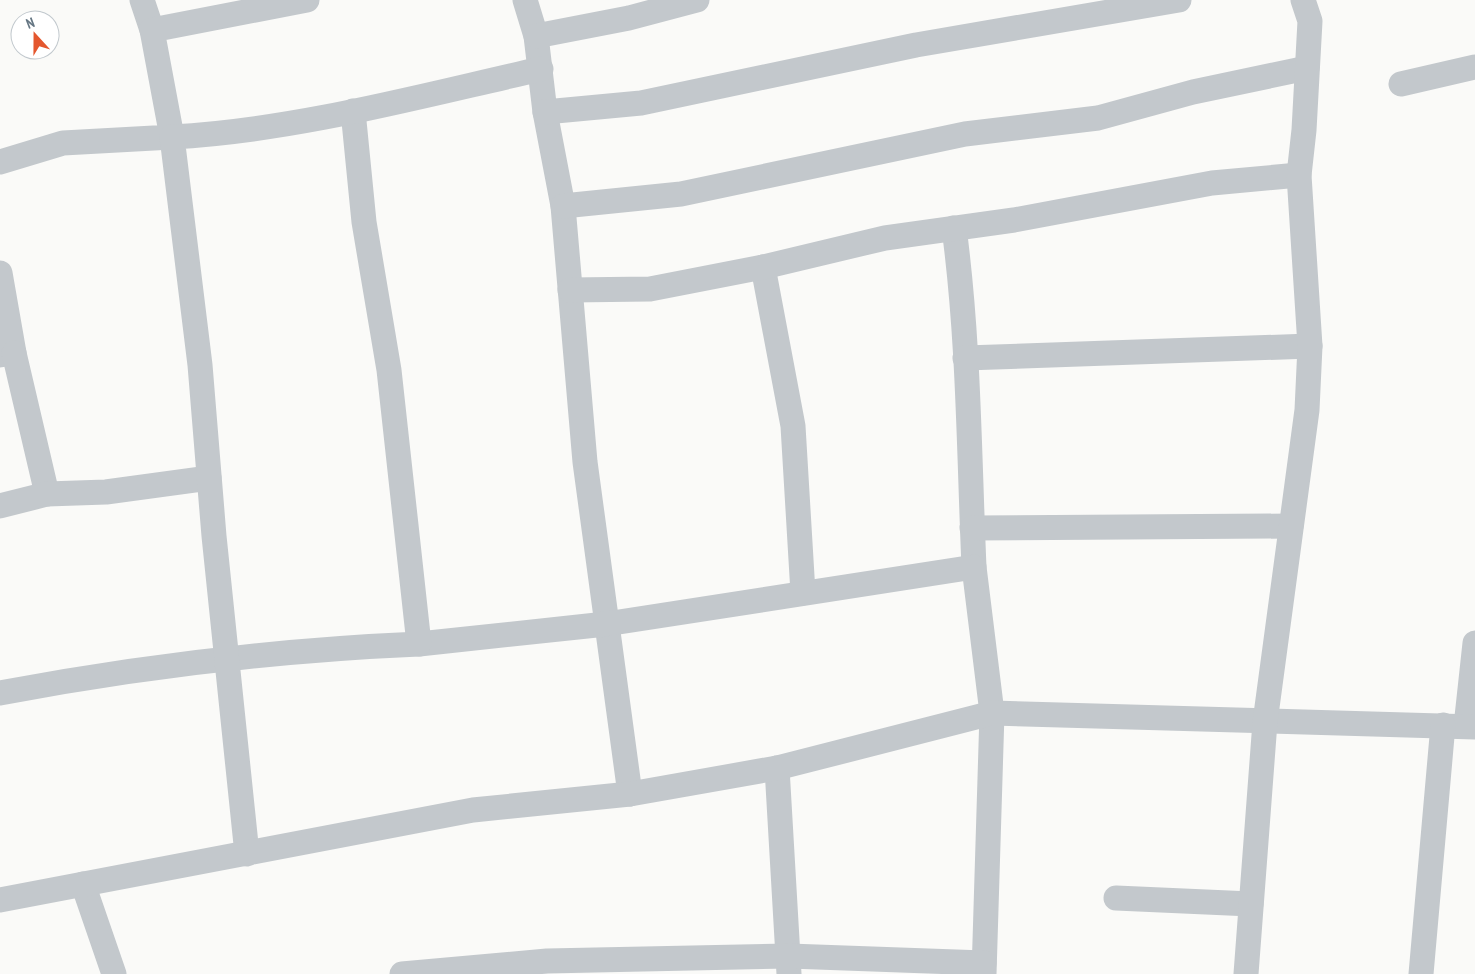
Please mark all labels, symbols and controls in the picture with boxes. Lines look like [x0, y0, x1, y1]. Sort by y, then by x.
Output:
north arrow [10, 10, 60, 60]
text: N [24, 13, 37, 33]

